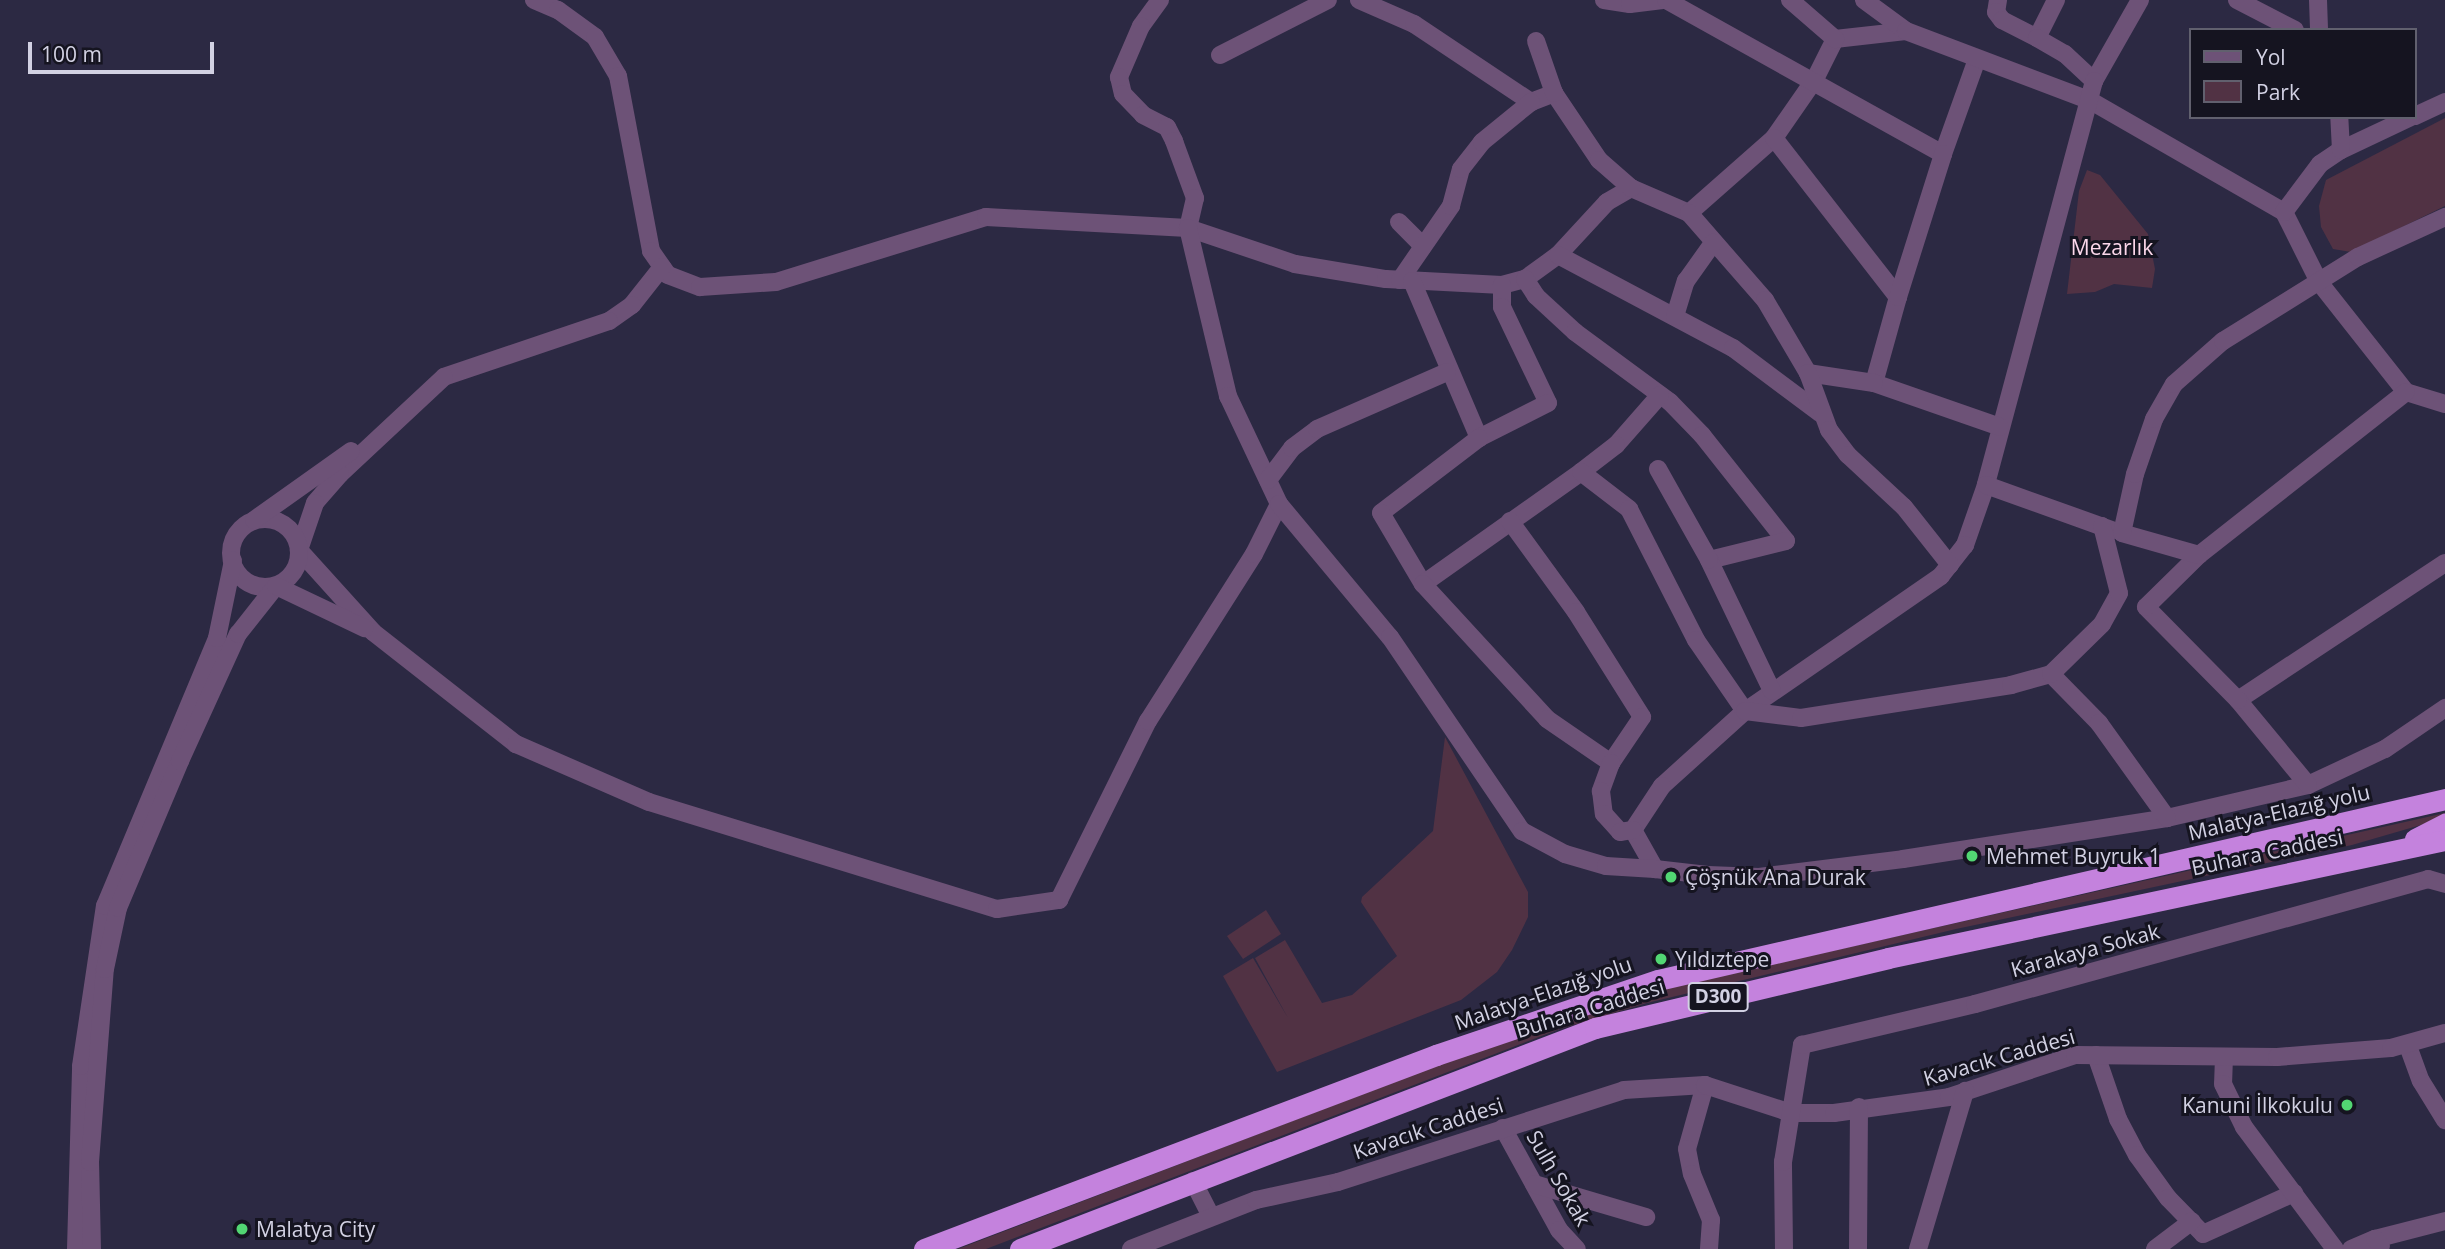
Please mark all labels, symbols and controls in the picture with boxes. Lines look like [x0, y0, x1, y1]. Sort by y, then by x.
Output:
scale bar [32, 28, 217, 72]
legend [2190, 28, 2417, 119]
text: 100 m [41, 40, 102, 68]
text: Yol [2256, 43, 2286, 71]
text: Park [2256, 78, 2300, 106]
park label: Mezarlık [2071, 234, 2153, 260]
street label: Malatya-Elazığ yolu [2186, 779, 2372, 845]
street label: Buhara Caddesi [2189, 824, 2345, 880]
place label: Mehmet Buyruk 1 [1986, 843, 2161, 869]
marker: Mehmet Buyruk 1 [1964, 848, 1980, 864]
place label: Çöşnük Ana Durak [1685, 864, 1866, 890]
marker: Çöşnük Ana Durak [1663, 869, 1679, 885]
street label: Karakaya Sokak [2008, 918, 2162, 982]
place label: Yıldıztepe [1675, 946, 1769, 972]
street label: Malatya-Elazığ yolu [1451, 951, 1635, 1035]
marker: Yıldıztepe [1653, 951, 1669, 967]
street label: Buhara Caddesi [1512, 973, 1668, 1043]
road number: D300 [1686, 981, 1750, 1012]
street label: Kavacık Caddesi [1920, 1023, 2078, 1091]
street label: Kavacık Caddesi [1350, 1092, 1506, 1164]
place label: Kanuni İlkokulu [2182, 1092, 2333, 1118]
marker: Kanuni İlkokulu [2339, 1097, 2355, 1113]
street label: Sulh Sokak [1522, 1126, 1596, 1230]
place label: Malatya City [256, 1216, 375, 1242]
marker: Malatya City [234, 1221, 250, 1237]

